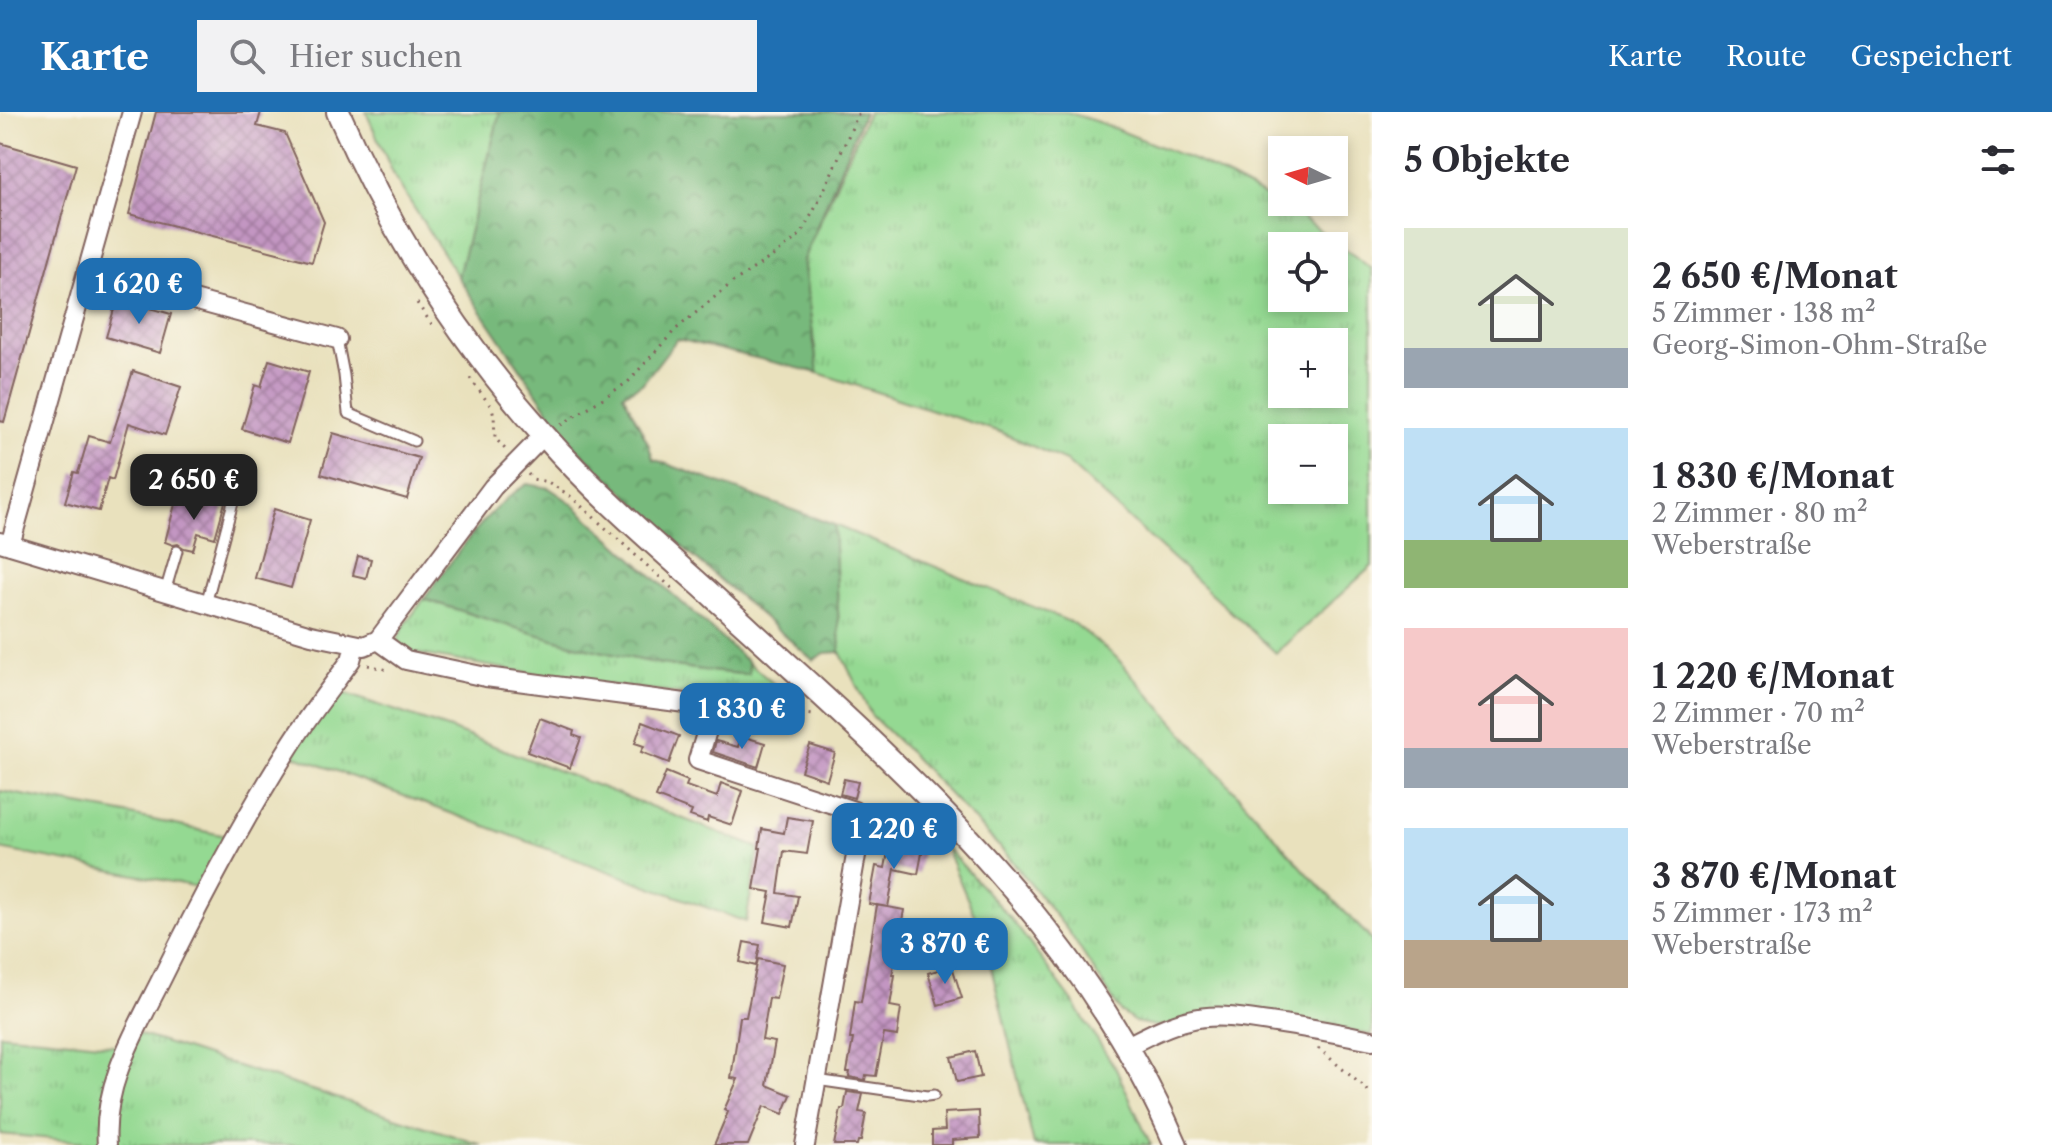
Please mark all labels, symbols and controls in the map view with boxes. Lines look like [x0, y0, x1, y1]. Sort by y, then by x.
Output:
search box [197, 20, 757, 92]
text: Karte [40, 33, 149, 80]
icon: search [225, 34, 269, 78]
text: Hier suchen [289, 38, 462, 75]
text: Karte [1608, 39, 1682, 73]
text: Route [1726, 39, 1807, 73]
text: Gespeichert [1851, 39, 2012, 73]
north arrow [1268, 136, 1348, 216]
map controls [1268, 136, 1348, 504]
icon: filters [1976, 138, 2020, 182]
text: 5 Objekte [1404, 139, 1570, 181]
button: locate [1268, 232, 1348, 312]
text: 2 650 €/Monat [1652, 255, 1898, 297]
pin: 1 620 € [65, 258, 213, 326]
icon: home [1468, 260, 1564, 356]
text: 1 620 € [95, 268, 183, 300]
text: 5 Zimmer · 138 m² [1652, 297, 1876, 329]
button: + [1268, 328, 1348, 408]
text: Georg-Simon-Ohm-Straße [1652, 329, 1987, 361]
button: − [1268, 424, 1348, 504]
pin: 2 650 € [120, 454, 268, 522]
text: 1 830 €/Monat [1652, 455, 1894, 497]
icon: home [1468, 460, 1564, 556]
text: 2 650 € [148, 464, 240, 496]
text: 2 Zimmer · 80 m² [1652, 497, 1868, 529]
text: Weberstraße [1652, 529, 1812, 561]
text: 1 220 €/Monat [1652, 655, 1894, 697]
icon: home [1468, 660, 1564, 756]
pin: 1 830 € [668, 683, 816, 751]
text: 1 830 € [698, 693, 786, 725]
text: 2 Zimmer · 70 m² [1652, 697, 1865, 729]
text: Weberstraße [1652, 729, 1812, 761]
pin: 1 220 € [820, 803, 968, 871]
text: 1 220 € [850, 813, 938, 845]
text: 3 870 €/Monat [1652, 855, 1896, 897]
icon: home [1468, 860, 1564, 956]
text: 5 Zimmer · 173 m² [1652, 897, 1873, 929]
pin: 3 870 € [871, 918, 1019, 986]
text: 3 870 € [900, 928, 990, 960]
text: Weberstraße [1652, 929, 1812, 961]

